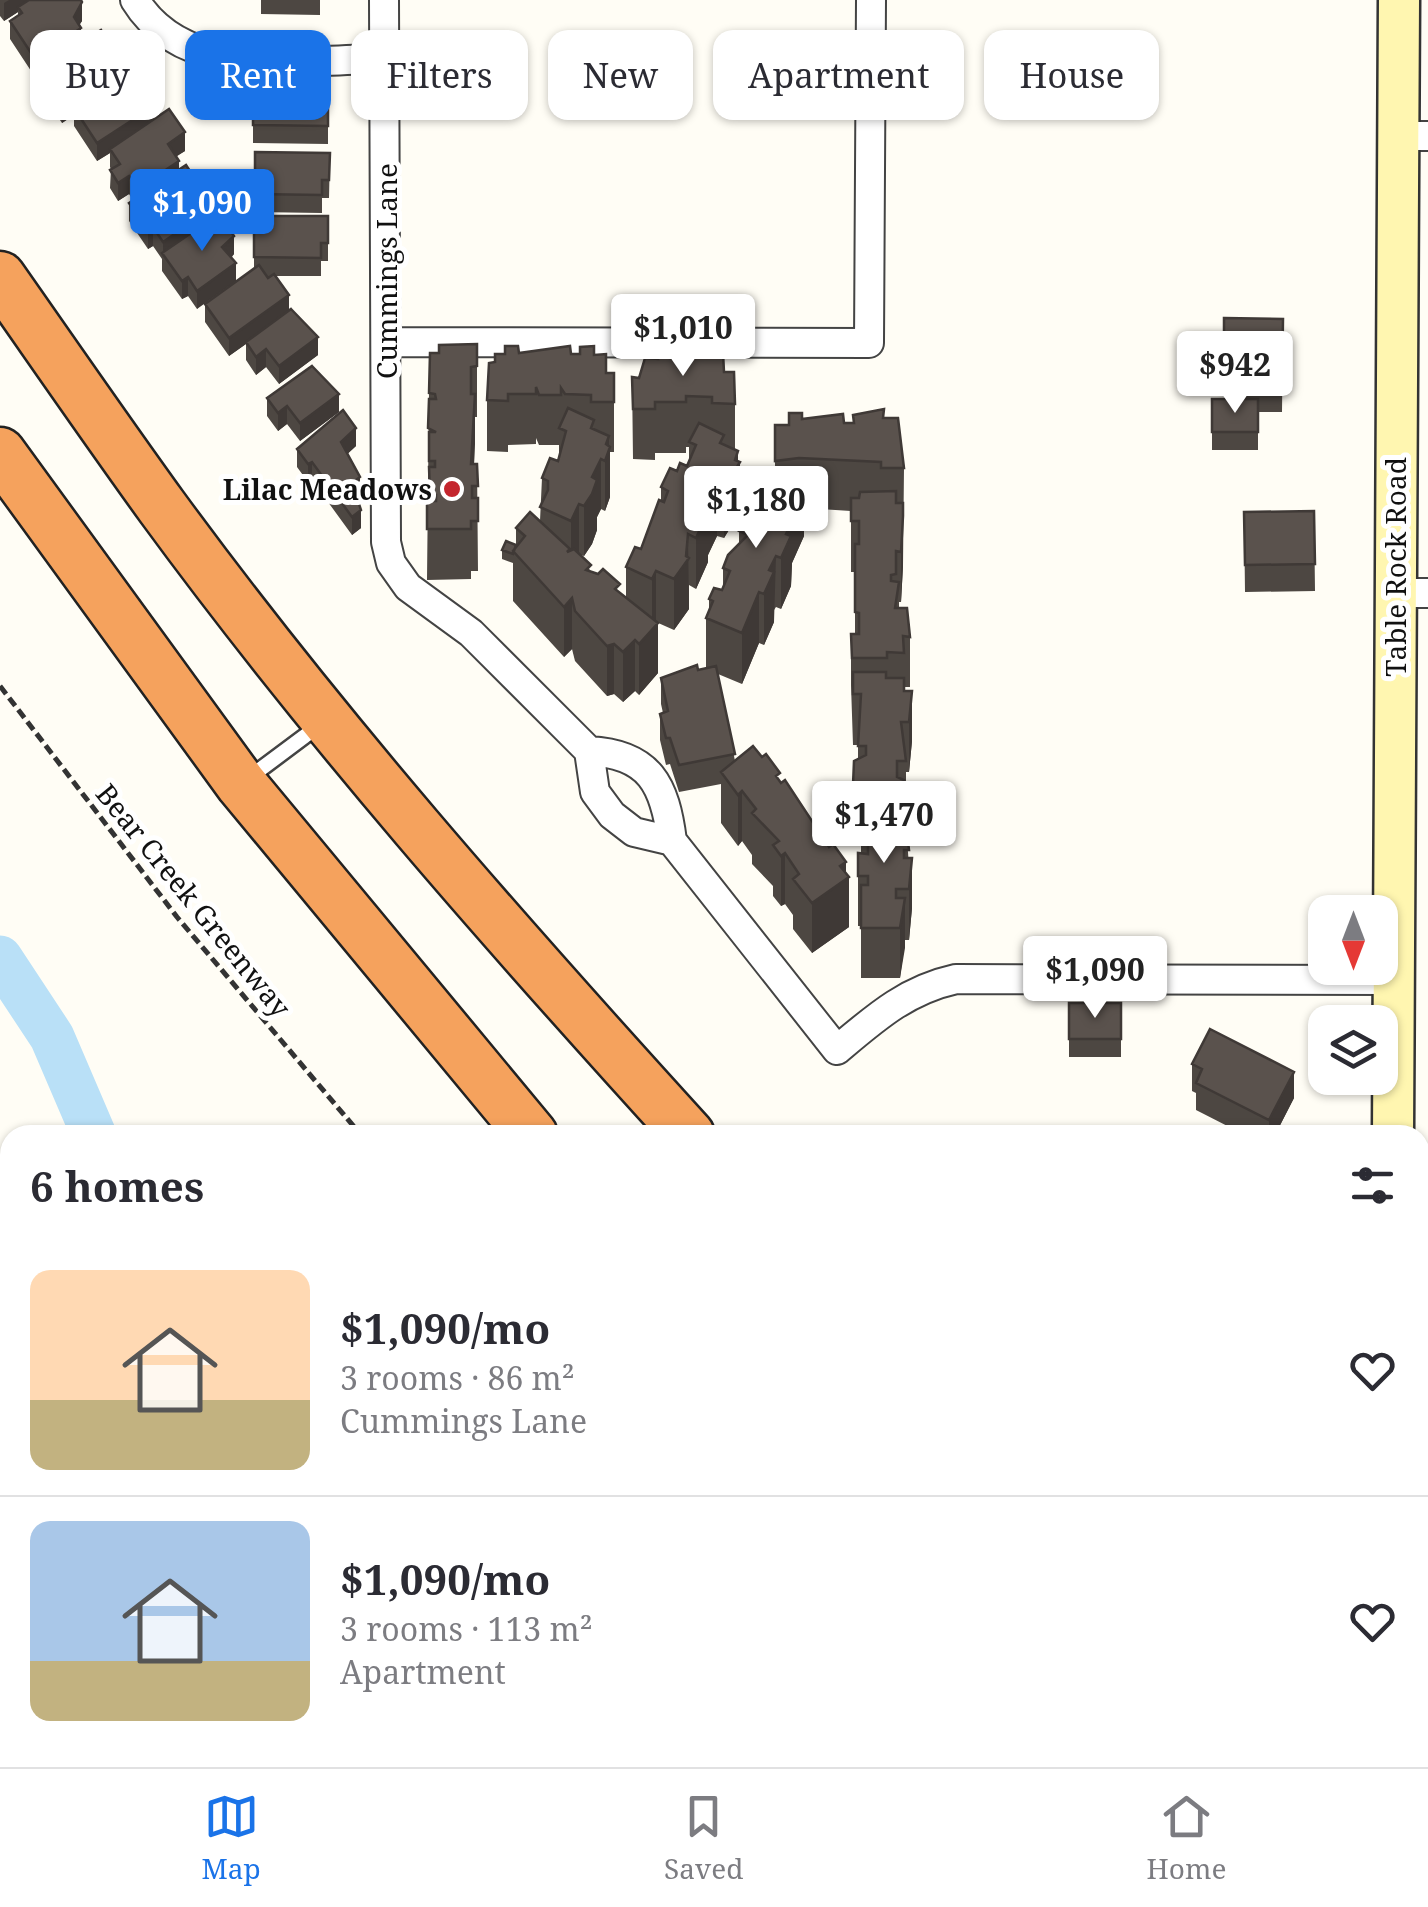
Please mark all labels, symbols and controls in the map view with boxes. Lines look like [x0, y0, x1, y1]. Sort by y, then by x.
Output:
chip: Buy [30, 30, 165, 120]
chip: Rent [185, 30, 331, 120]
chip: Filters [351, 30, 528, 120]
chip: New [548, 30, 693, 120]
chip: Apartment [713, 30, 964, 120]
chip: House [984, 30, 1159, 120]
street label: Cummings Lane [367, 163, 405, 379]
pin: $1,090 [121, 169, 283, 254]
text: $1,090 [152, 180, 252, 223]
pin: $1,010 [602, 294, 764, 379]
text: $1,010 [633, 305, 733, 348]
pin: $942 [1176, 331, 1294, 416]
text: $942 [1199, 342, 1271, 385]
street label: Table Rock Road [1376, 457, 1414, 677]
pin: $1,180 [675, 466, 837, 551]
place label: Lilac Meadows [223, 470, 432, 508]
text: $1,180 [706, 477, 806, 520]
marker: Lilac Meadows [441, 478, 463, 500]
street label: Bear Creek Greenway [88, 775, 300, 1025]
pin: $1,470 [803, 781, 965, 866]
text: $1,470 [834, 792, 934, 835]
north arrow [1308, 895, 1398, 985]
map controls [1308, 895, 1398, 1095]
pin: $1,090 [1014, 936, 1176, 1021]
text: $1,090 [1045, 947, 1145, 990]
button: layers [1308, 1005, 1398, 1095]
text: 6 homes [30, 1157, 204, 1214]
icon: filters [1345, 1158, 1400, 1213]
text: $1,090/mo [340, 1299, 550, 1356]
icon: home [110, 1310, 230, 1430]
icon: heart [1345, 1343, 1400, 1398]
text: 3 rooms · 86 m² [340, 1356, 575, 1399]
text: Cummings Lane [340, 1399, 587, 1442]
text: $1,090/mo [340, 1550, 550, 1607]
icon: home [110, 1561, 230, 1681]
icon: heart [1345, 1594, 1400, 1649]
text: 3 rooms · 113 m² [340, 1607, 593, 1650]
text: Apartment [340, 1650, 506, 1693]
tab: Map [202, 1789, 261, 1887]
tab: Saved [664, 1789, 743, 1887]
tab: Home [1147, 1789, 1226, 1887]

